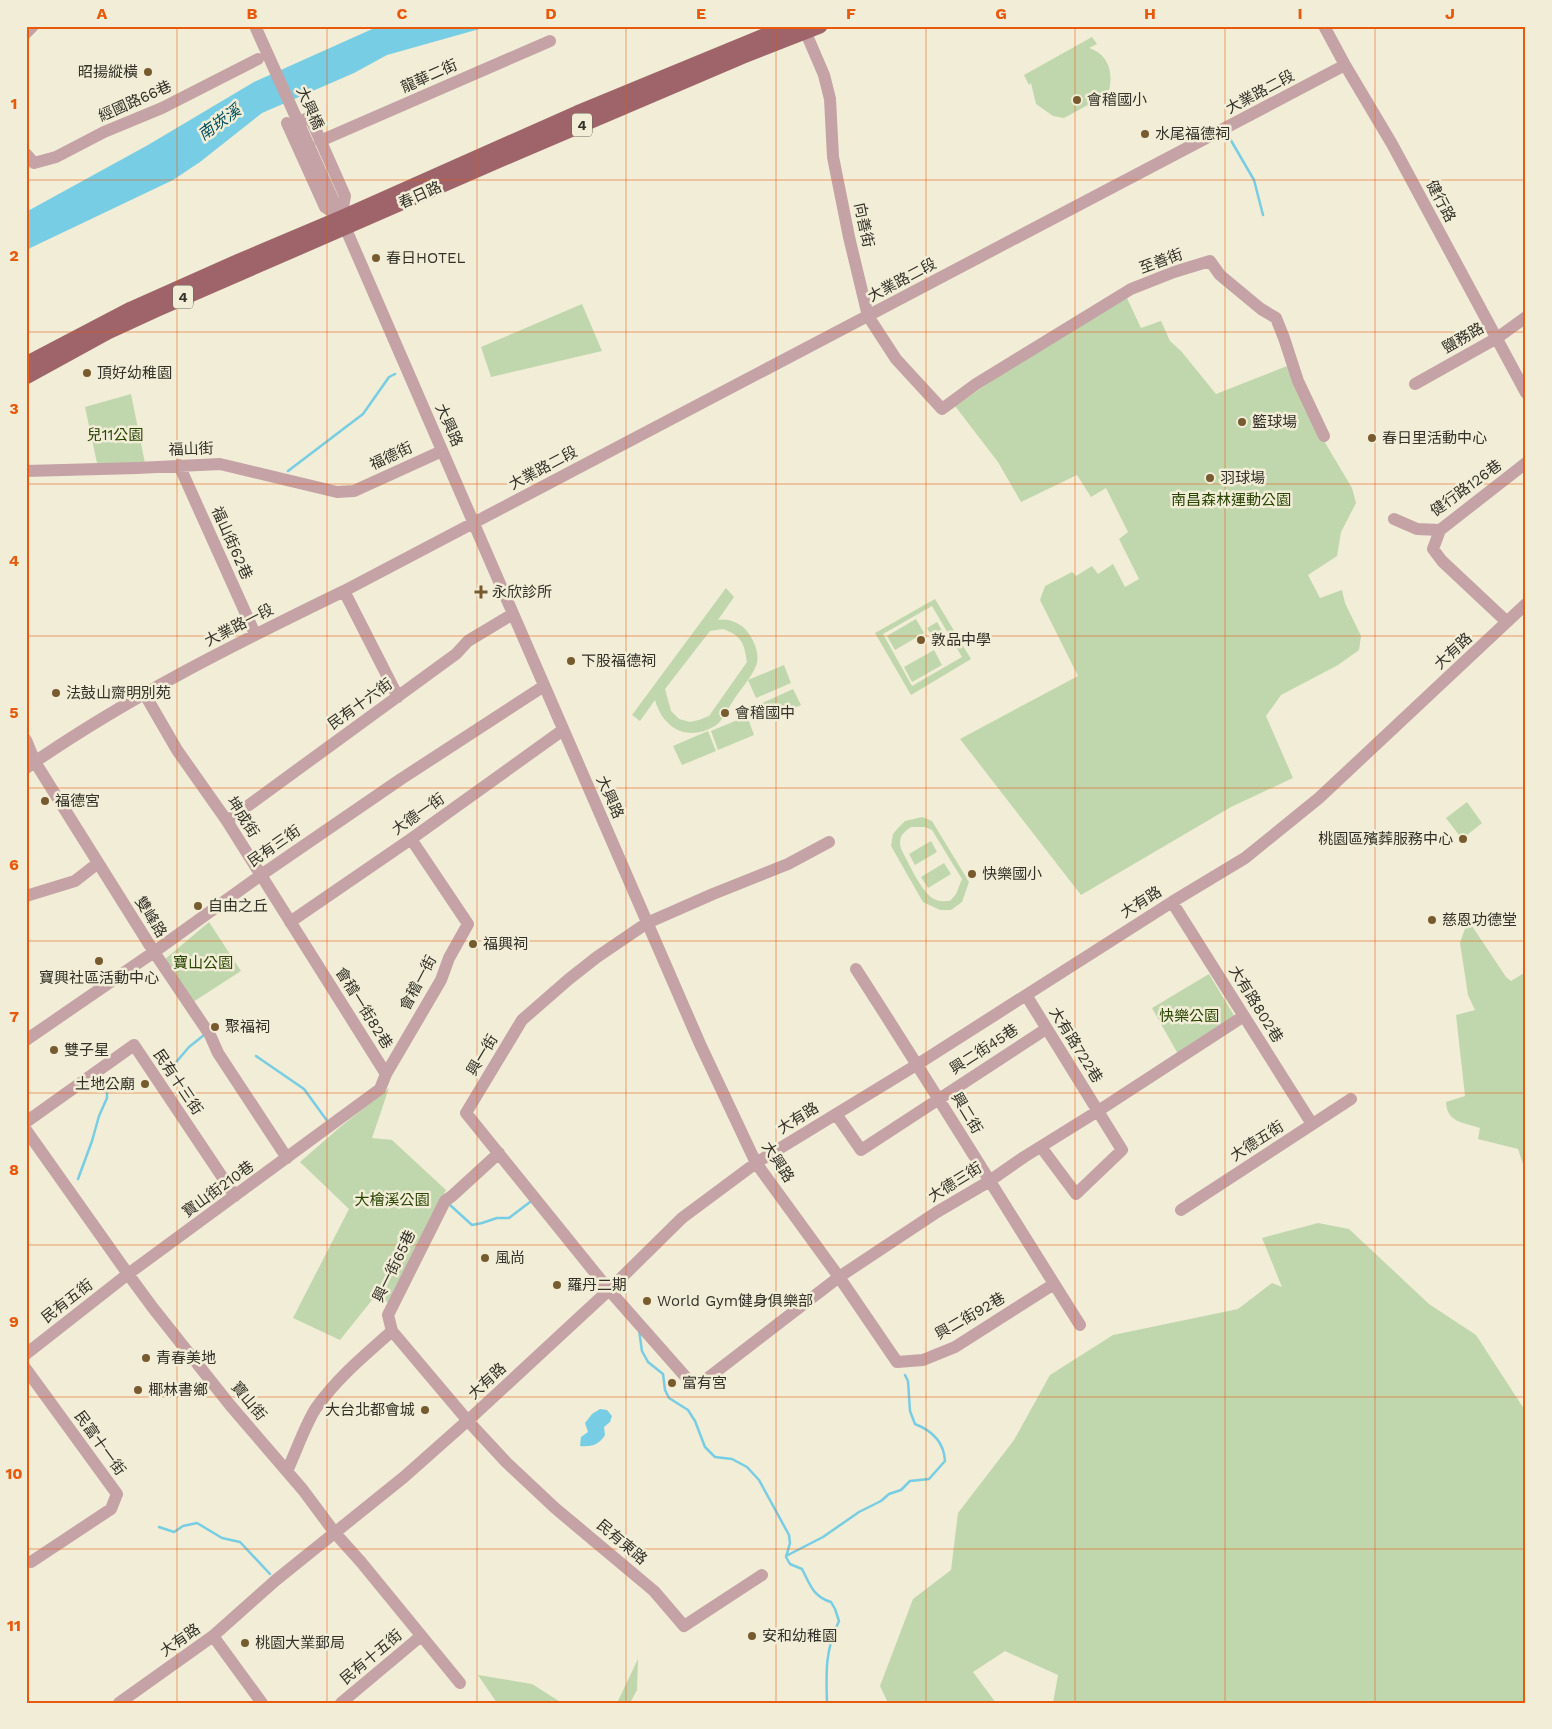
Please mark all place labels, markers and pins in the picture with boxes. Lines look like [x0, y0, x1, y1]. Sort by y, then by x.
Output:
place label: 昭揚縱橫 [78, 63, 138, 81]
marker: 昭揚縱橫 [142, 66, 154, 78]
place label: 會稽國小 [1087, 91, 1147, 109]
marker: 會稽國小 [1071, 94, 1083, 106]
place label: 水尾福德祠 [1155, 125, 1230, 143]
marker: 水尾福德祠 [1139, 128, 1151, 140]
place label: 春日HOTEL [386, 249, 466, 267]
marker: 春日HOTEL [370, 252, 382, 264]
place label: 頂好幼稚園 [97, 364, 172, 382]
marker: 頂好幼稚園 [81, 367, 93, 379]
place label: 籃球場 [1252, 413, 1297, 431]
marker: 籃球場 [1236, 416, 1248, 428]
place label: 春日里活動中心 [1382, 429, 1487, 447]
marker: 春日里活動中心 [1366, 432, 1378, 444]
place label: 羽球場 [1220, 469, 1265, 487]
marker: 羽球場 [1204, 472, 1216, 484]
place label: 永欣診所 [492, 583, 552, 601]
marker: 永欣診所 [474, 585, 488, 599]
place label: 敦品中學 [931, 631, 991, 649]
marker: 敦品中學 [915, 634, 927, 646]
place label: 下股福德祠 [581, 652, 656, 670]
marker: 下股福德祠 [565, 655, 577, 667]
place label: 法鼓山齋明別苑 [66, 684, 171, 702]
marker: 法鼓山齋明別苑 [50, 687, 62, 699]
place label: 會稽國中 [735, 704, 795, 722]
marker: 會稽國中 [719, 707, 731, 719]
place label: 福德宮 [55, 792, 100, 810]
marker: 福德宮 [39, 795, 51, 807]
place label: 桃園區殯葬服務中心 [1318, 830, 1453, 848]
marker: 桃園區殯葬服務中心 [1457, 833, 1469, 845]
place label: 快樂國小 [982, 865, 1042, 883]
marker: 快樂國小 [966, 868, 978, 880]
place label: 自由之丘 [208, 897, 268, 915]
marker: 自由之丘 [192, 900, 204, 912]
place label: 慈恩功德堂 [1442, 911, 1517, 929]
marker: 慈恩功德堂 [1426, 914, 1438, 926]
place label: 福興祠 [483, 935, 528, 953]
marker: 福興祠 [467, 938, 479, 950]
marker: 寶興社區活動中心 [93, 955, 105, 967]
place label: 寶興社區活動中心 [39, 969, 159, 987]
place label: 聚福祠 [225, 1018, 270, 1036]
marker: 聚福祠 [209, 1021, 221, 1033]
place label: 雙子星 [64, 1041, 109, 1059]
marker: 雙子星 [48, 1044, 60, 1056]
place label: 土地公廟 [75, 1075, 135, 1093]
marker: 土地公廟 [139, 1078, 151, 1090]
place label: 風尚 [495, 1249, 525, 1267]
marker: 風尚 [479, 1252, 491, 1264]
place label: 羅丹二期 [567, 1276, 627, 1294]
marker: 羅丹二期 [551, 1279, 563, 1291]
place label: World Gym健身俱樂部 [657, 1292, 813, 1310]
marker: World Gym健身俱樂部 [641, 1295, 653, 1307]
place label: 青春美地 [156, 1349, 216, 1367]
marker: 青春美地 [140, 1352, 152, 1364]
place label: 富有宮 [682, 1374, 727, 1392]
marker: 富有宮 [666, 1377, 678, 1389]
place label: 椰林書鄉 [148, 1381, 208, 1399]
marker: 椰林書鄉 [132, 1384, 144, 1396]
place label: 大台北都會城 [325, 1401, 415, 1419]
marker: 大台北都會城 [419, 1404, 431, 1416]
place label: 安和幼稚園 [762, 1627, 837, 1645]
marker: 安和幼稚園 [746, 1630, 758, 1642]
place label: 桃園大業郵局 [255, 1634, 345, 1652]
marker: 桃園大業郵局 [239, 1637, 251, 1649]

